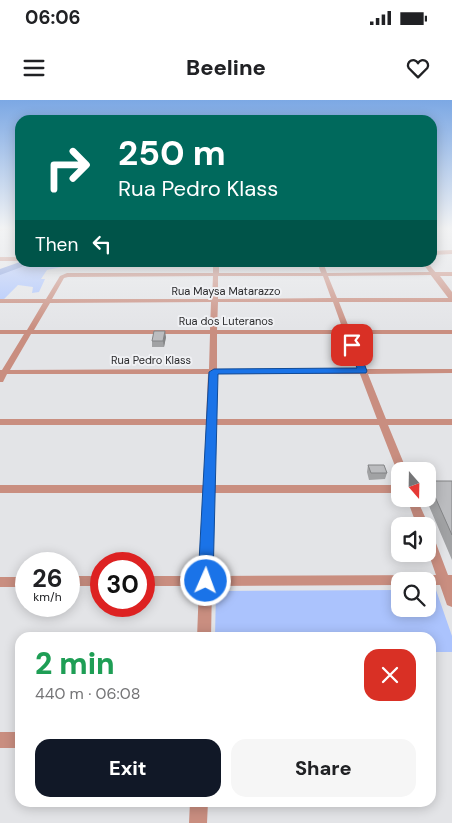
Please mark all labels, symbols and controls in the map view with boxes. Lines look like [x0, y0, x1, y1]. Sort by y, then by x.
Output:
text: 06:06 [25, 5, 81, 30]
text: Beeline [186, 53, 266, 82]
icon: menu [20, 54, 48, 82]
icon: heart [404, 54, 432, 82]
text: 250 m [118, 130, 226, 176]
icon: right [35, 135, 100, 200]
text: Rua Pedro Klass [118, 174, 278, 203]
icon: left [88, 230, 116, 258]
text: Then [35, 232, 78, 257]
street label: Rua Maysa Matarazzo [171, 284, 281, 298]
street label: Rua dos Luteranos [179, 314, 273, 328]
pin [331, 324, 373, 366]
icon: arrive [338, 331, 366, 359]
street label: Rua Pedro Klass [111, 353, 191, 367]
north arrow [391, 462, 436, 508]
map controls [391, 462, 436, 617]
button: sound [391, 517, 436, 562]
speed limit sign: 30 [90, 552, 155, 617]
position arrow [179, 554, 231, 606]
text: 26 [32, 562, 63, 595]
button: search [391, 572, 436, 617]
text: km/h [33, 589, 62, 605]
text: 2 min [35, 644, 115, 683]
button: close [364, 649, 416, 701]
text: 440 m · 06:08 [35, 683, 140, 704]
button: Exit [35, 739, 221, 797]
button: Share [231, 739, 416, 797]

